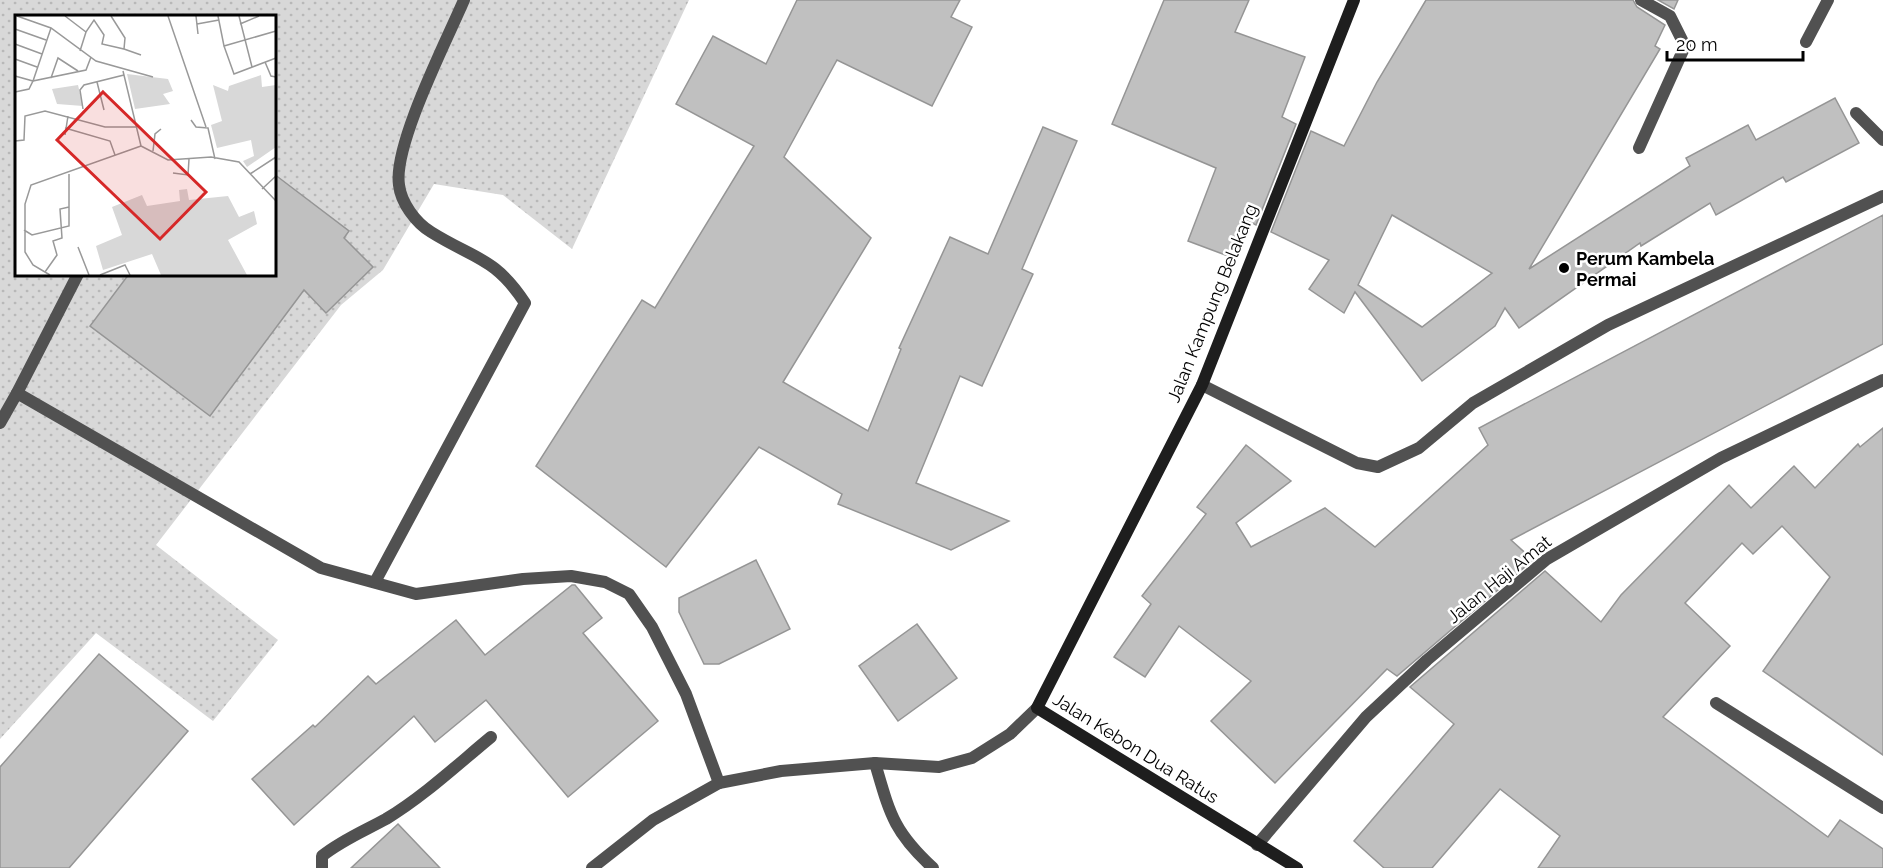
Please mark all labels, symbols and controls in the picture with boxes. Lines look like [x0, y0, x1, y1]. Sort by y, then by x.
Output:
inset map [15, 15, 276, 276]
scale bar [1667, 24, 1804, 62]
text: 20 m [1676, 34, 1718, 55]
street label: Jalan Kampung Belakang [1163, 201, 1261, 405]
place label: Perum Kambela Permai [1576, 248, 1714, 290]
marker: Perum Kambela Permai [1557, 261, 1571, 275]
street label: Jalan Haji Amat [1443, 531, 1555, 627]
street label: Jalan Kebon Dua Ratus [1049, 688, 1223, 808]

